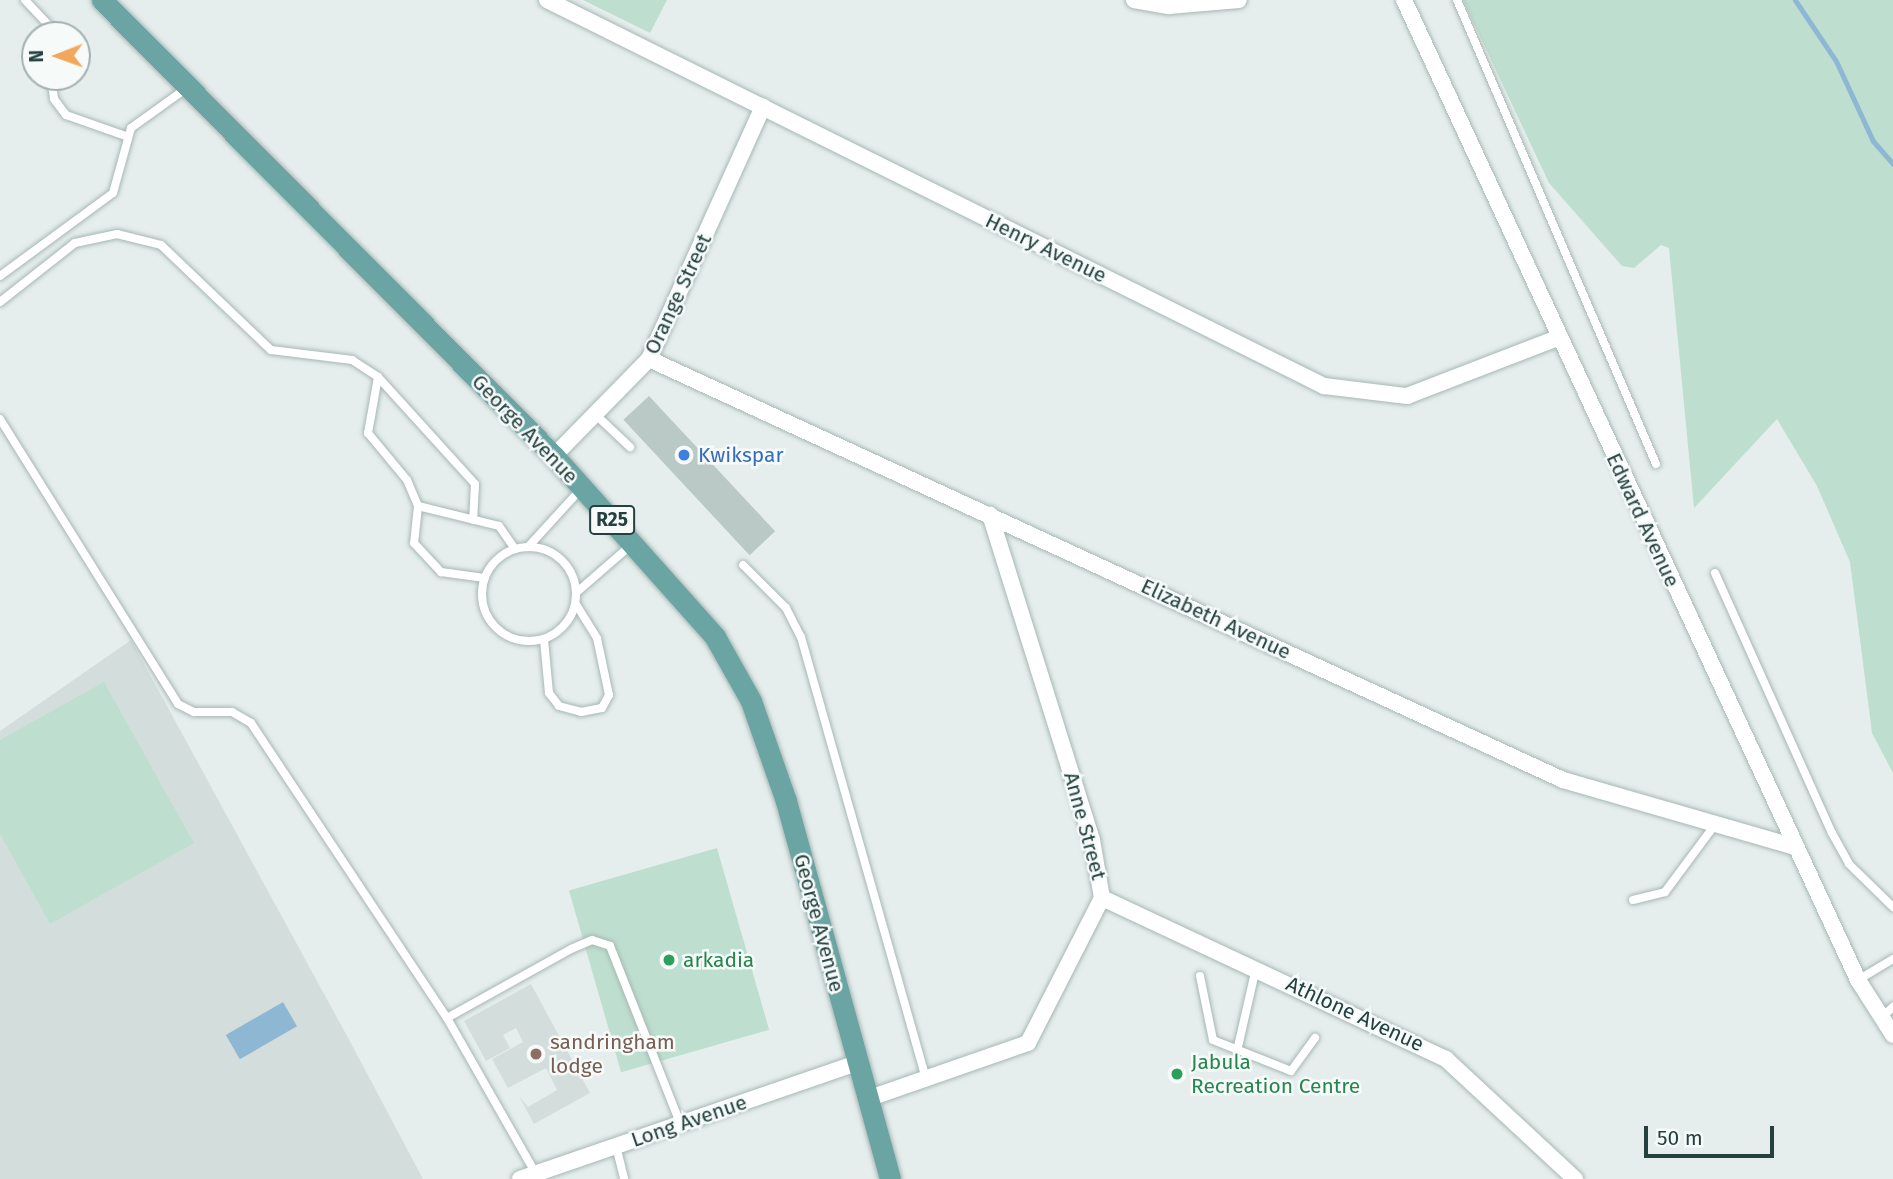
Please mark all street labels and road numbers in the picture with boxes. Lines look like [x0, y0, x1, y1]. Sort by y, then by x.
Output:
street label: Henry Avenue [981, 208, 1111, 288]
street label: Orange Street [639, 230, 717, 358]
street label: George Avenue [467, 369, 583, 489]
street label: Edward Avenue [1601, 449, 1685, 591]
road number: R25 [588, 505, 636, 536]
street label: Elizabeth Avenue [1137, 573, 1295, 665]
street label: Anne Street [1059, 769, 1111, 883]
street label: George Avenue [788, 851, 850, 995]
street label: Athlone Avenue [1282, 971, 1428, 1057]
street label: Long Avenue [628, 1089, 750, 1153]

